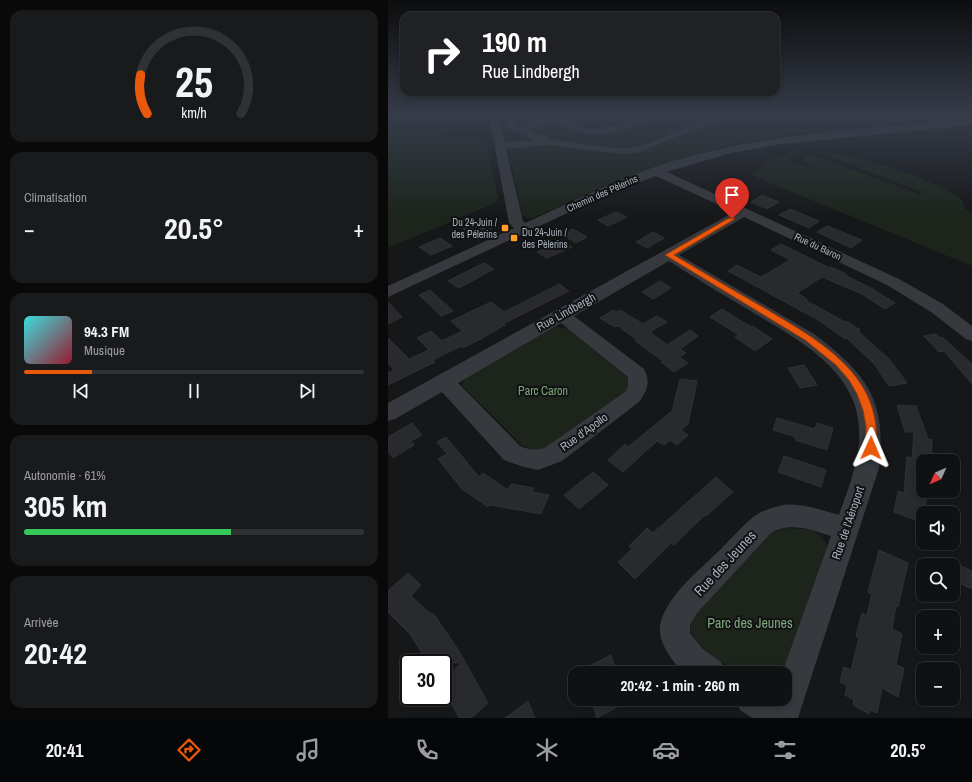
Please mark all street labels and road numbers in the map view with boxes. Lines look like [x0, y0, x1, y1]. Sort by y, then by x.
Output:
street label: Chemin des Pèlerins [565, 172, 640, 215]
street label: Rue du Baron [792, 230, 843, 263]
street label: Rue Lindbergh [534, 289, 598, 335]
street label: Rue d'Apollo [557, 409, 611, 455]
street label: Rue de l'Aéroport [828, 484, 868, 562]
street label: Rue des Jeunes [690, 526, 760, 599]

